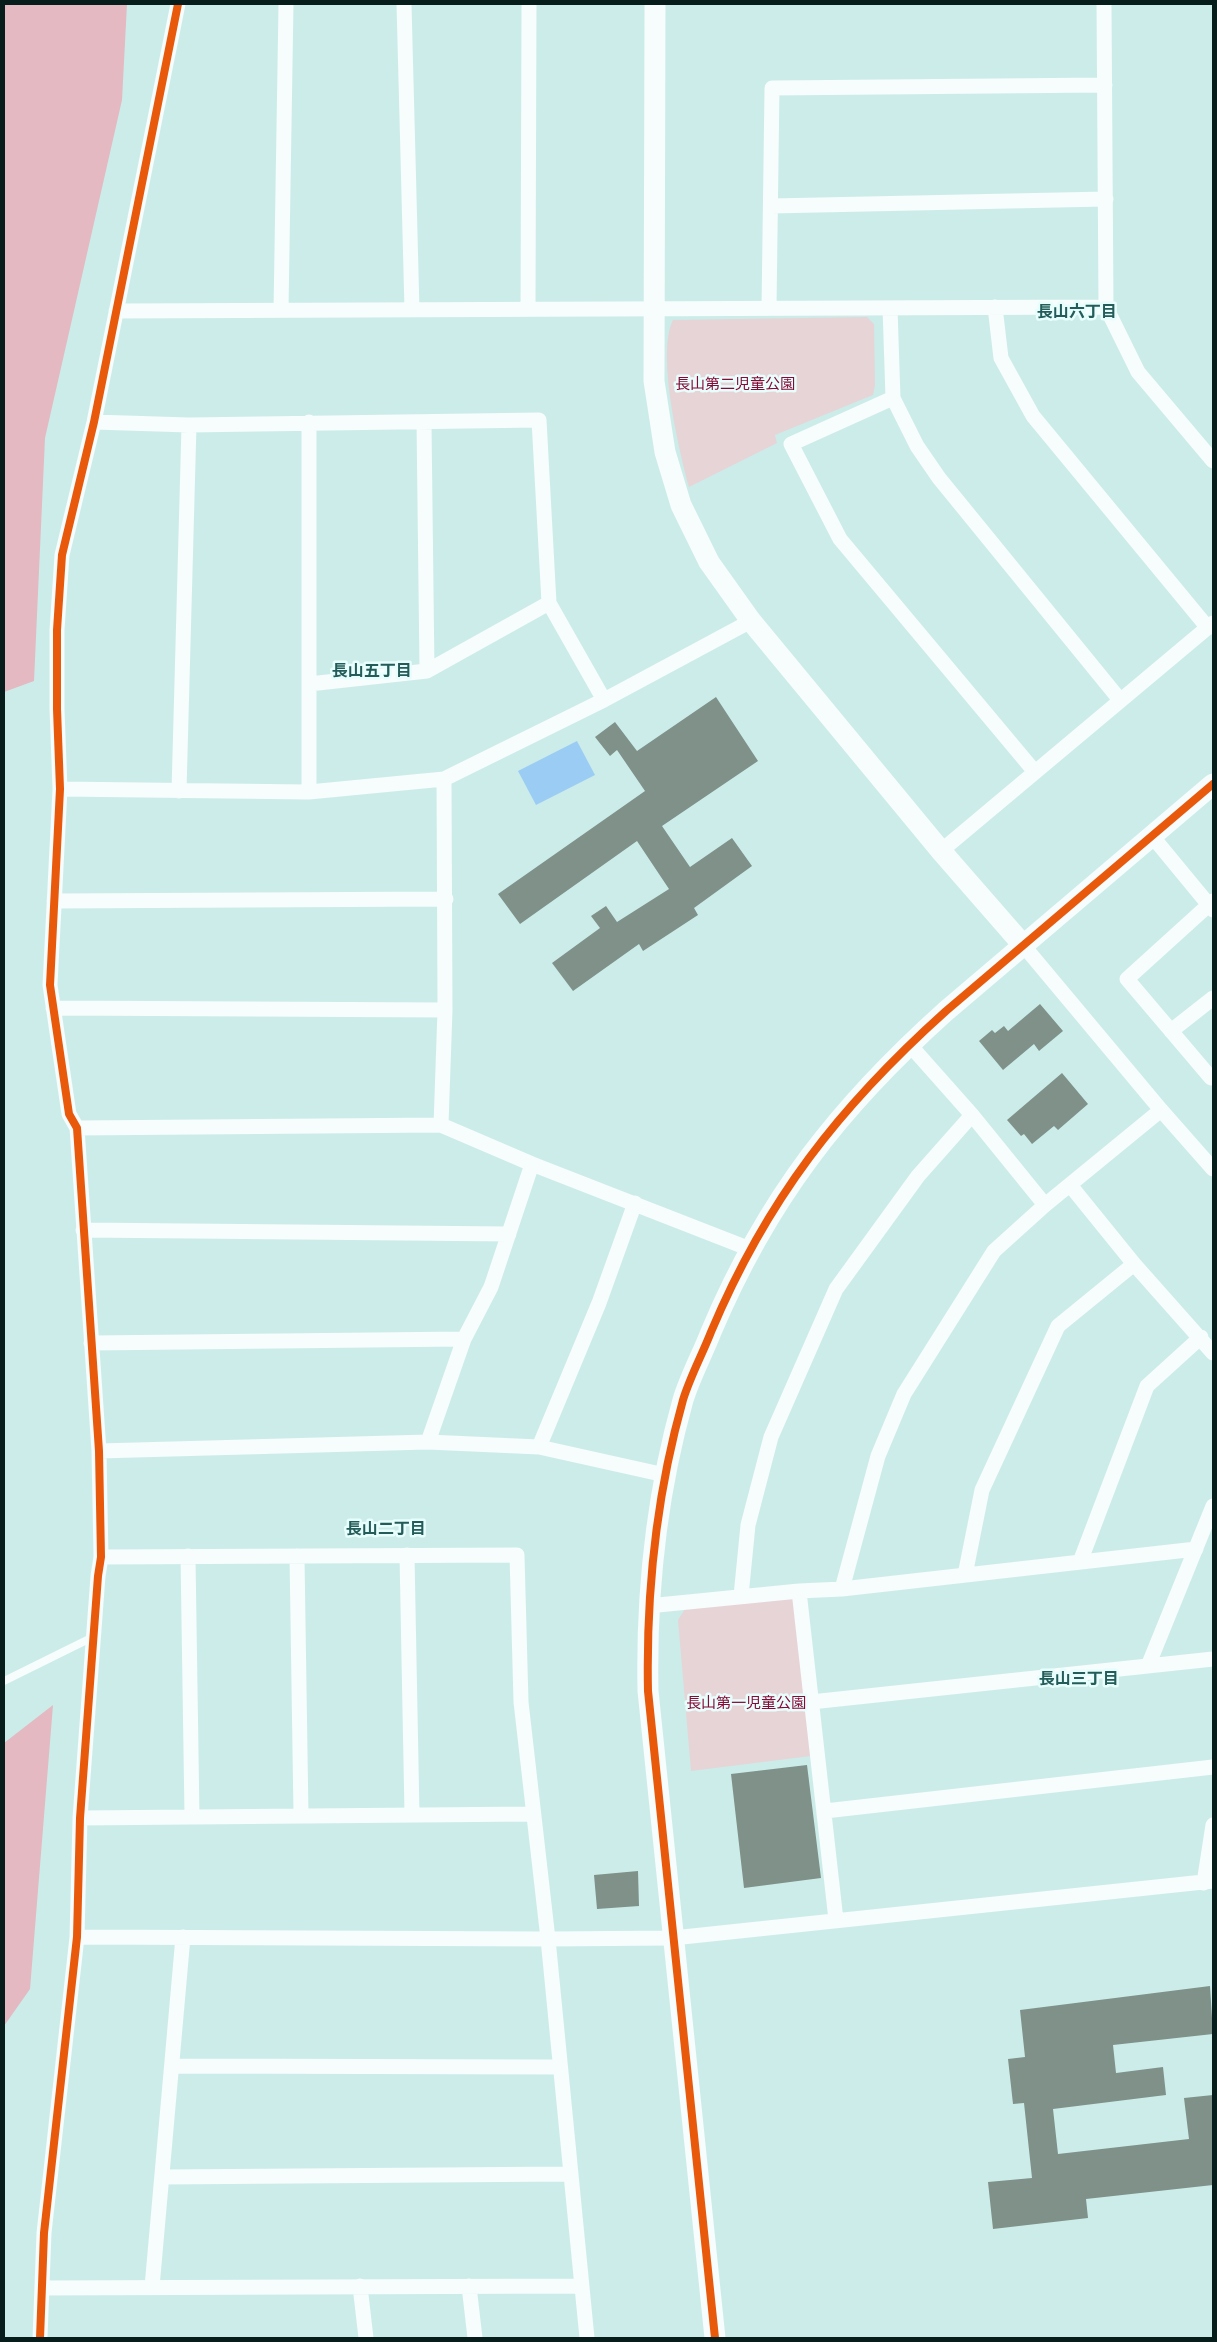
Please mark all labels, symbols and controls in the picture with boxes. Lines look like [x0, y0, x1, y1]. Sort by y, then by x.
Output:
district label: 長山六丁目 [1037, 302, 1117, 322]
park label: 長山第二児童公園 [675, 375, 795, 393]
district label: 長山五丁目 [332, 661, 412, 681]
district label: 長山二丁目 [346, 1519, 426, 1539]
district label: 長山三丁目 [1039, 1669, 1119, 1689]
park label: 長山第一児童公園 [686, 1694, 806, 1712]

